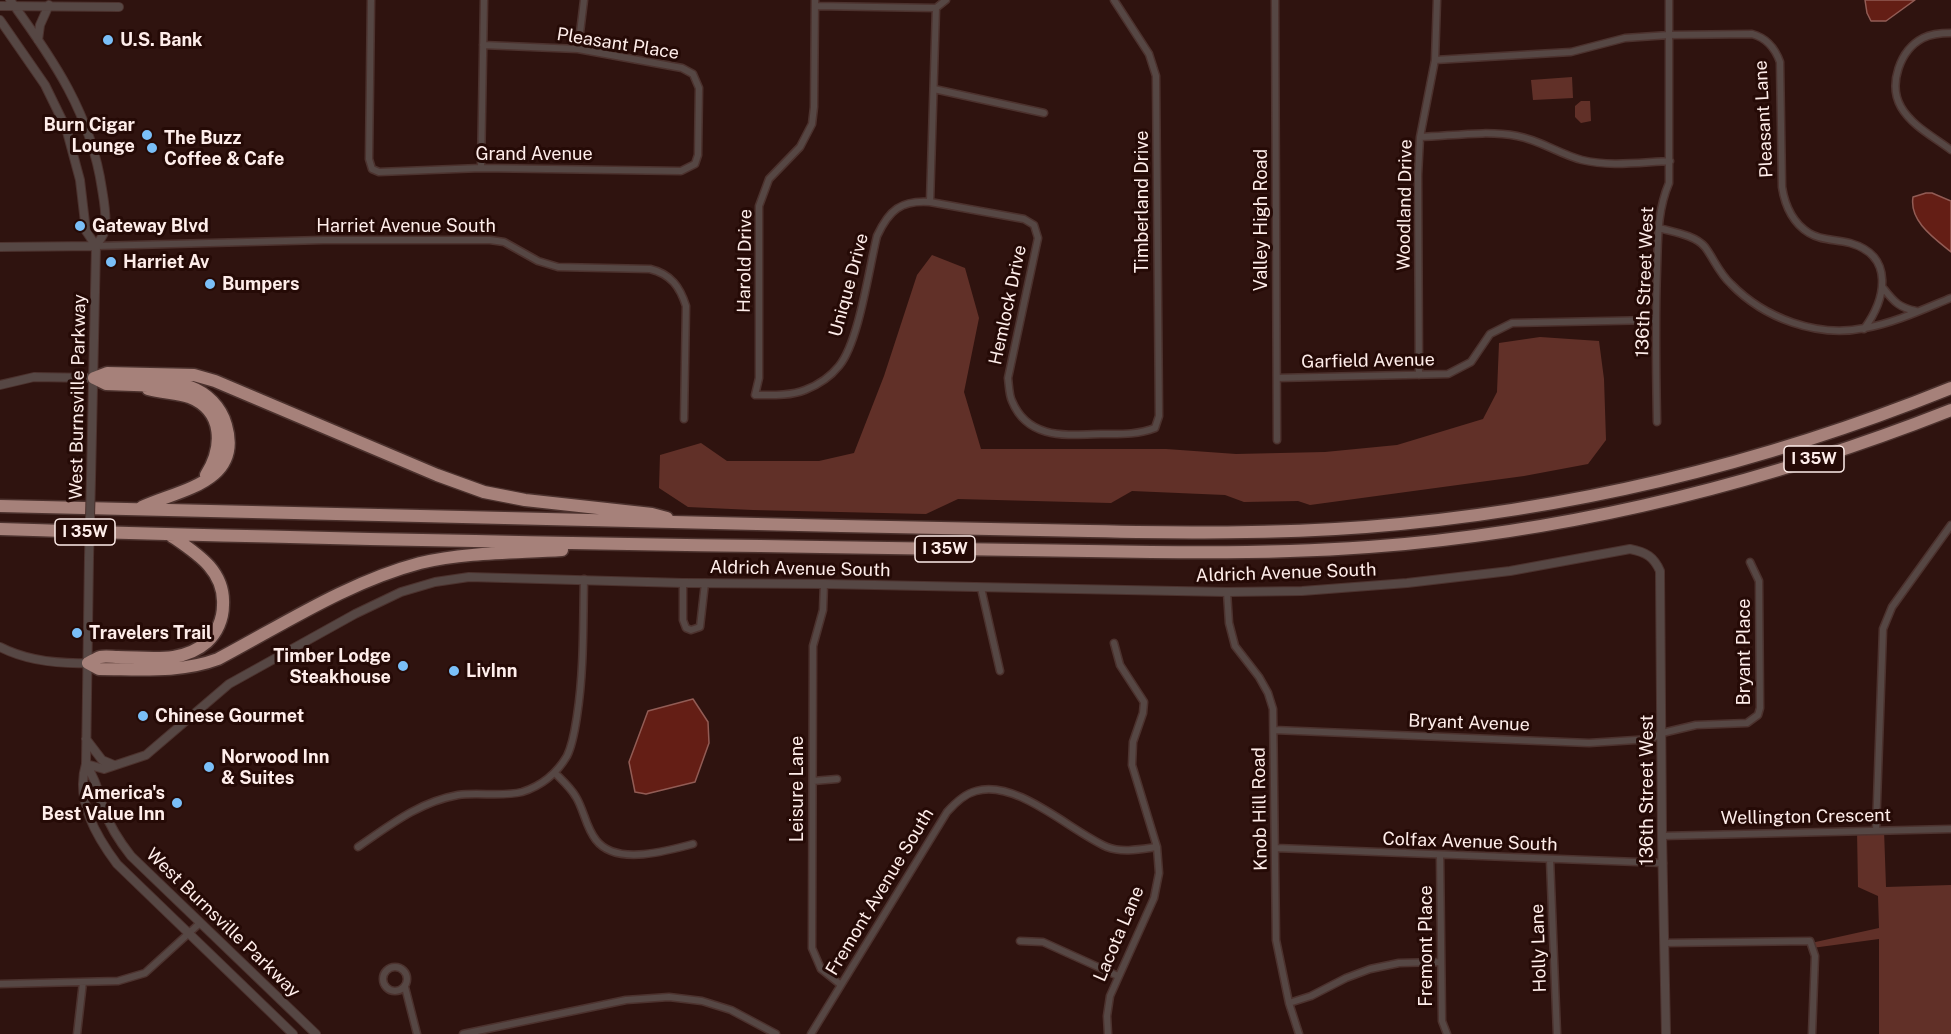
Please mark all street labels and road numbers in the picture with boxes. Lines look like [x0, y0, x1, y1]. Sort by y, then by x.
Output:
street label: Pleasant Place [555, 24, 681, 64]
street label: Pleasant Lane [1750, 60, 1778, 178]
street label: Timberland Drive [1131, 131, 1153, 273]
street label: Woodland Drive [1393, 139, 1417, 271]
street label: Grand Avenue [475, 143, 593, 165]
street label: Valley High Road [1250, 149, 1272, 291]
street label: 136th Street West [1632, 206, 1658, 358]
street label: Harold Drive [733, 209, 757, 313]
street label: Harriet Avenue South [316, 215, 496, 237]
street label: Unique Drive [825, 231, 873, 339]
street label: Hemlock Drive [985, 243, 1031, 367]
street label: West Burnsville Parkway [65, 294, 91, 500]
street label: Garfield Avenue [1301, 349, 1435, 373]
road number: I 35W [1784, 446, 1844, 472]
road number: I 35W [55, 519, 115, 545]
road number: I 35W [915, 536, 975, 562]
street label: Aldrich Avenue South [709, 557, 891, 581]
street label: Aldrich Avenue South [1195, 559, 1377, 587]
street label: Bryant Place [1733, 599, 1755, 705]
street label: Bryant Avenue [1408, 710, 1530, 736]
street label: 136th Street West [1636, 715, 1658, 865]
street label: Leisure Lane [786, 736, 808, 842]
street label: Knob Hill Road [1248, 747, 1272, 871]
street label: Fremont Avenue South [822, 805, 938, 979]
street label: Wellington Crescent [1721, 805, 1891, 829]
street label: Colfax Avenue South [1382, 828, 1558, 856]
street label: West Burnsville Parkway [141, 844, 305, 1002]
street label: Lacota Lane [1089, 883, 1149, 985]
street label: Fremont Place [1415, 885, 1437, 1007]
street label: Holly Lane [1527, 903, 1551, 993]

